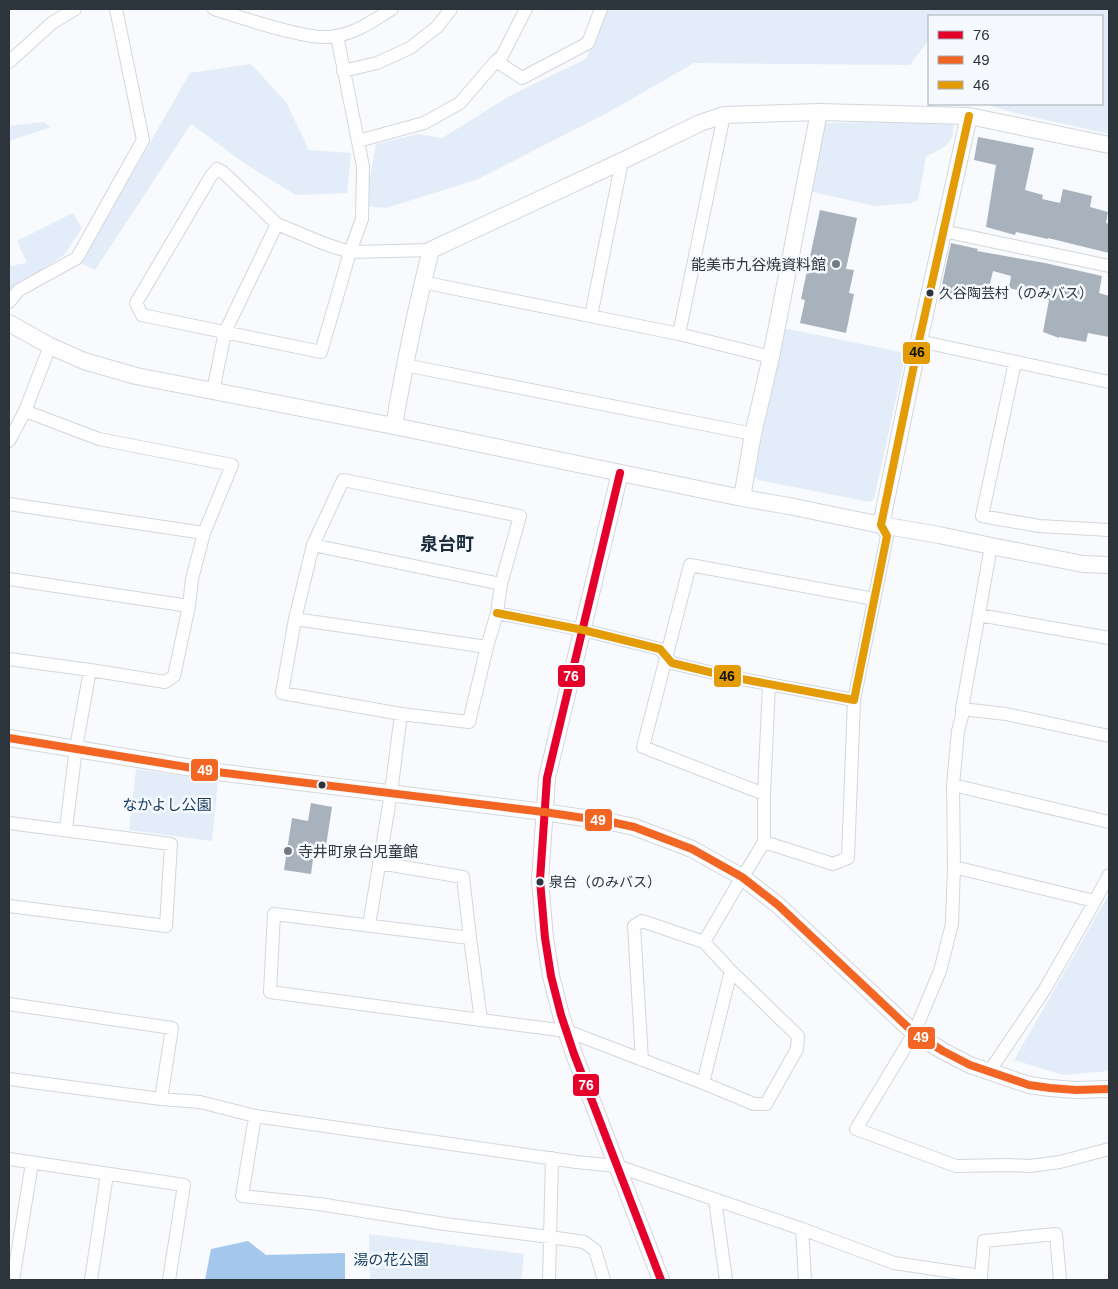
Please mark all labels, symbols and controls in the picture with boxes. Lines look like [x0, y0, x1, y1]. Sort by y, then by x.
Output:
legend [928, 15, 1103, 105]
text: 76 [973, 26, 990, 43]
text: 49 [973, 51, 990, 68]
text: 46 [973, 76, 990, 93]
place label: 能美市九谷焼資料館 [691, 256, 826, 273]
marker: 能美市九谷焼資料館 [830, 258, 842, 270]
place label: 久谷陶芸村（のみバス） [939, 285, 1093, 301]
marker: 久谷陶芸村（のみバス） [925, 288, 935, 298]
line badge: 46 [902, 341, 931, 365]
text: 46 [909, 344, 925, 360]
district label: 泉台町 [420, 534, 474, 554]
line badge: 76 [557, 664, 586, 688]
line badge: 46 [713, 664, 742, 688]
text: 76 [563, 668, 579, 684]
text: 46 [719, 668, 735, 684]
line badge: 49 [190, 758, 219, 782]
text: 49 [197, 762, 213, 778]
unlabelled marker [317, 780, 327, 790]
park label: なかよし公園 [122, 796, 212, 813]
line badge: 49 [584, 808, 613, 832]
text: 49 [590, 812, 606, 828]
place label: 寺井町泉台児童館 [298, 843, 418, 860]
marker: 寺井町泉台児童館 [282, 845, 294, 857]
place label: 泉台（のみバス） [549, 874, 661, 890]
marker: 泉台（のみバス） [535, 877, 545, 887]
line badge: 49 [907, 1026, 936, 1050]
text: 49 [913, 1029, 929, 1045]
line badge: 76 [572, 1073, 600, 1097]
text: 76 [578, 1077, 594, 1093]
park label: 湯の花公園 [353, 1251, 429, 1268]

